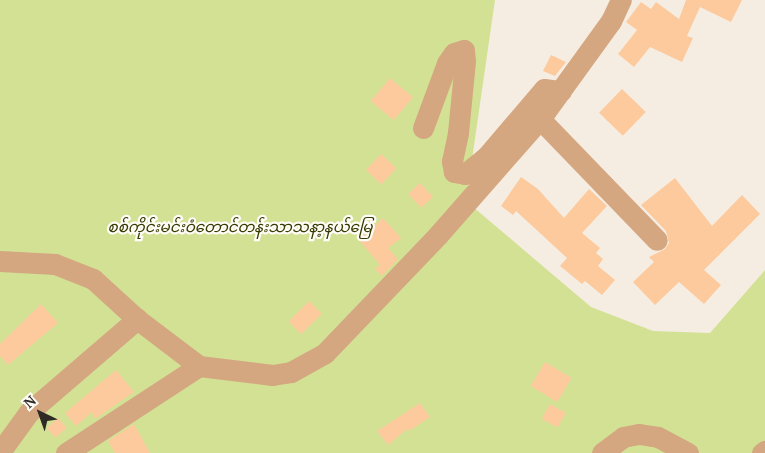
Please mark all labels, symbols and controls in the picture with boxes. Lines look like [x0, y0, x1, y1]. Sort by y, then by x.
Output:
park label: စစ်ကိုင်းမင်းဝံတောင်တန်းသာသနာ့နယ်မြေ [108, 218, 372, 236]
north arrow [15, 388, 65, 438]
text: N [19, 391, 40, 412]

